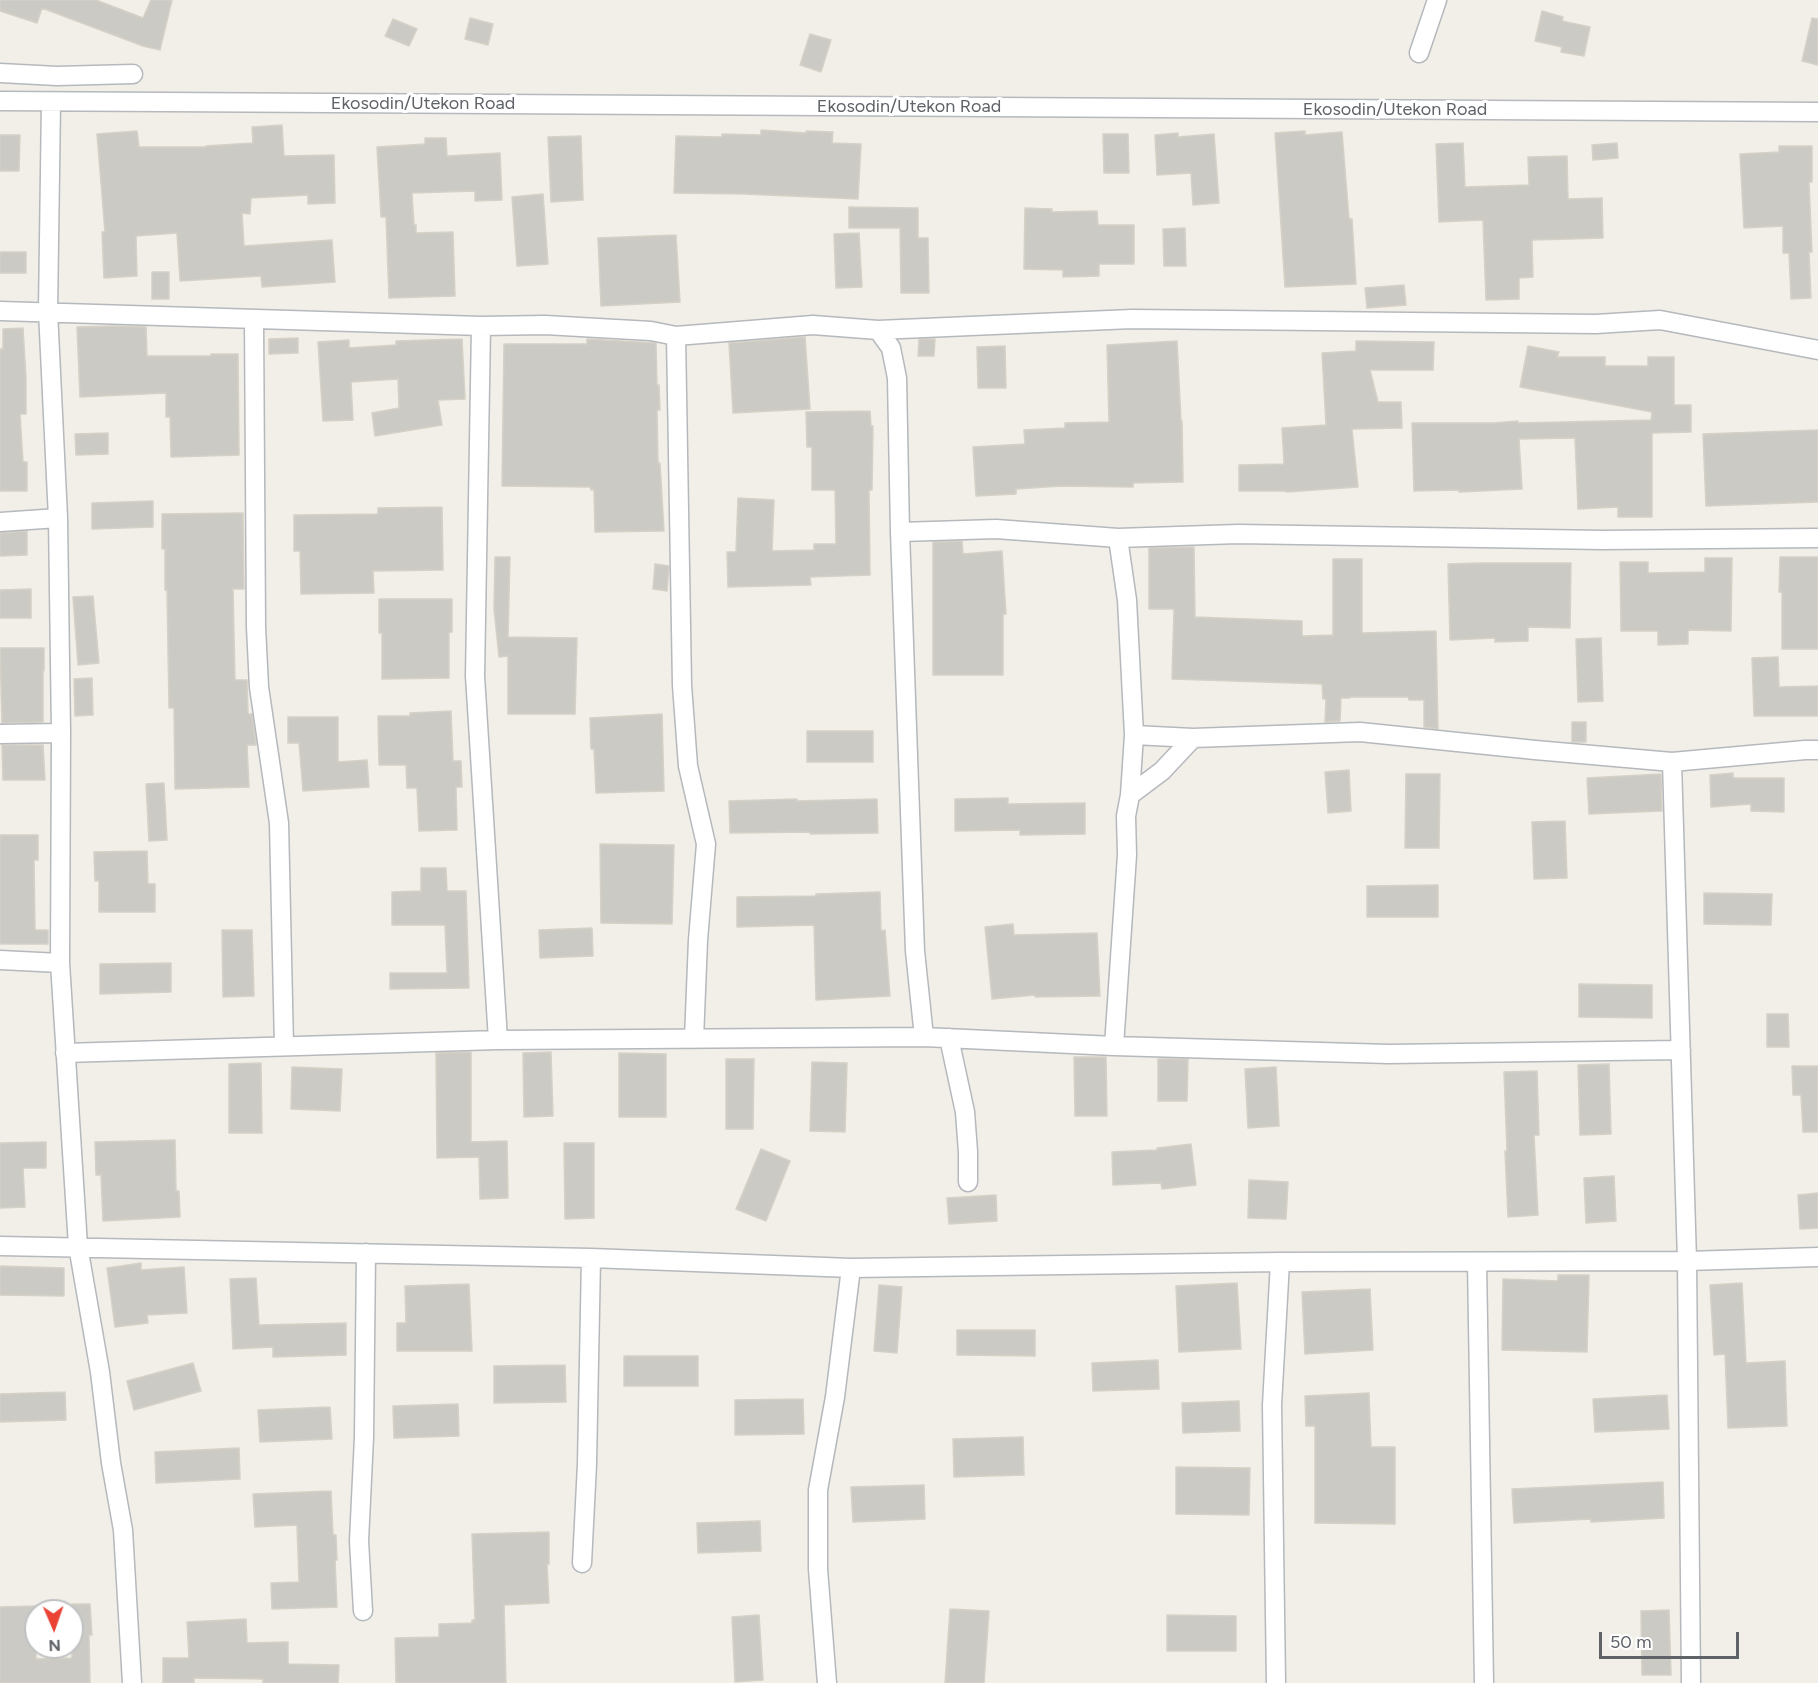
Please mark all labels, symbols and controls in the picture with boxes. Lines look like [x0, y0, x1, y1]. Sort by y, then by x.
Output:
street label: Ekosodin/Utekon Road [331, 93, 515, 115]
street label: Ekosodin/Utekon Road [817, 96, 1001, 118]
street label: Ekosodin/Utekon Road [1303, 99, 1487, 121]
north arrow [24, 1599, 84, 1659]
scale bar [1602, 1620, 1742, 1658]
text: 50 m [1610, 1631, 1652, 1653]
text: N [48, 1636, 61, 1655]

